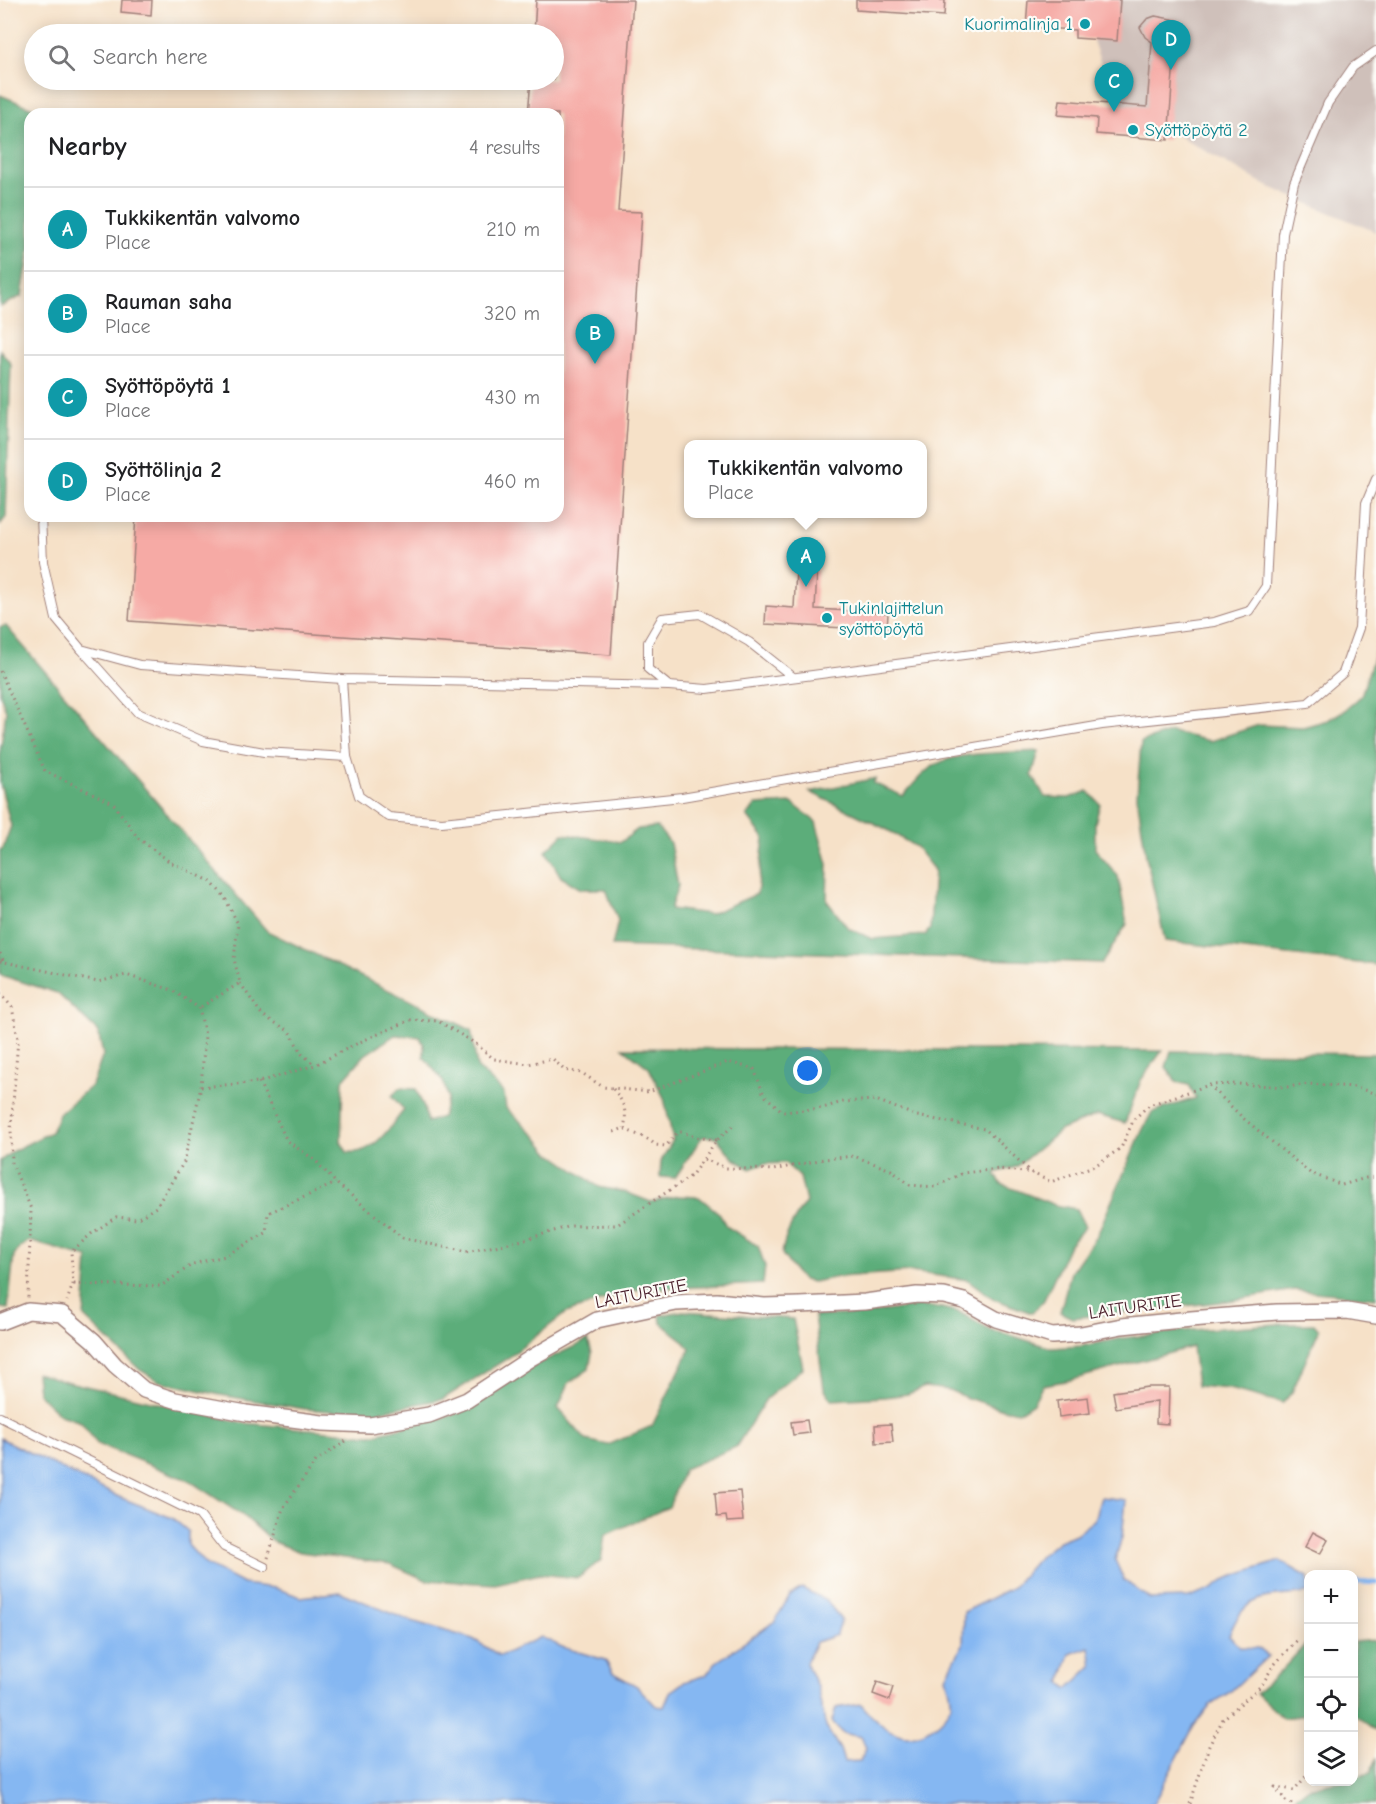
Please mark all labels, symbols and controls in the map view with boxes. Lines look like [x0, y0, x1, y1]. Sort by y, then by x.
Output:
place label: Kuorimalinja 1 [964, 14, 1073, 35]
marker: Kuorimalinja 1 [1078, 17, 1092, 31]
pin: D [1152, 20, 1190, 70]
search box [24, 24, 564, 90]
icon: search [45, 41, 78, 74]
text: Search here [93, 44, 208, 70]
pin: C [1094, 63, 1134, 112]
place label: Syöttöpöytä 2 [1145, 120, 1248, 141]
marker: Syöttöpöytä 2 [1126, 123, 1140, 137]
text: Nearby [48, 132, 127, 162]
text: 4 results [469, 136, 540, 159]
text: Tukkikentän valvomo [105, 205, 300, 231]
text: A [62, 218, 73, 241]
text: 210 m [486, 218, 540, 241]
text: Place [105, 231, 151, 254]
text: Rauman saha [105, 289, 232, 315]
text: B [61, 302, 74, 325]
text: 320 m [484, 302, 540, 325]
pin: B [576, 314, 614, 364]
text: Place [105, 315, 151, 338]
text: Syöttöpöytä 1 [105, 373, 230, 399]
text: C [61, 386, 74, 409]
text: 430 m [485, 386, 540, 409]
text: Place [105, 399, 151, 422]
popup [684, 440, 927, 518]
text: Tukkikentän valvomo [708, 455, 903, 481]
text: Syöttölinja 2 [105, 457, 221, 483]
text: D [61, 470, 74, 493]
text: 460 m [484, 470, 540, 493]
text: Place [708, 481, 754, 504]
text: Place [105, 483, 151, 506]
pin: A [786, 538, 826, 587]
place label: Tukinlajittelun syöttöpöytä [839, 598, 944, 640]
marker: Tukinlajittelun syöttöpöytä [820, 611, 834, 625]
your location [793, 1056, 822, 1085]
street label: LAITURITIE [593, 1275, 689, 1313]
street label: LAITURITIE [1087, 1290, 1183, 1324]
map controls [1304, 1570, 1358, 1786]
button: + [1304, 1570, 1358, 1624]
button: − [1304, 1624, 1358, 1678]
button: locate [1304, 1678, 1358, 1732]
button: layers [1304, 1732, 1358, 1786]

